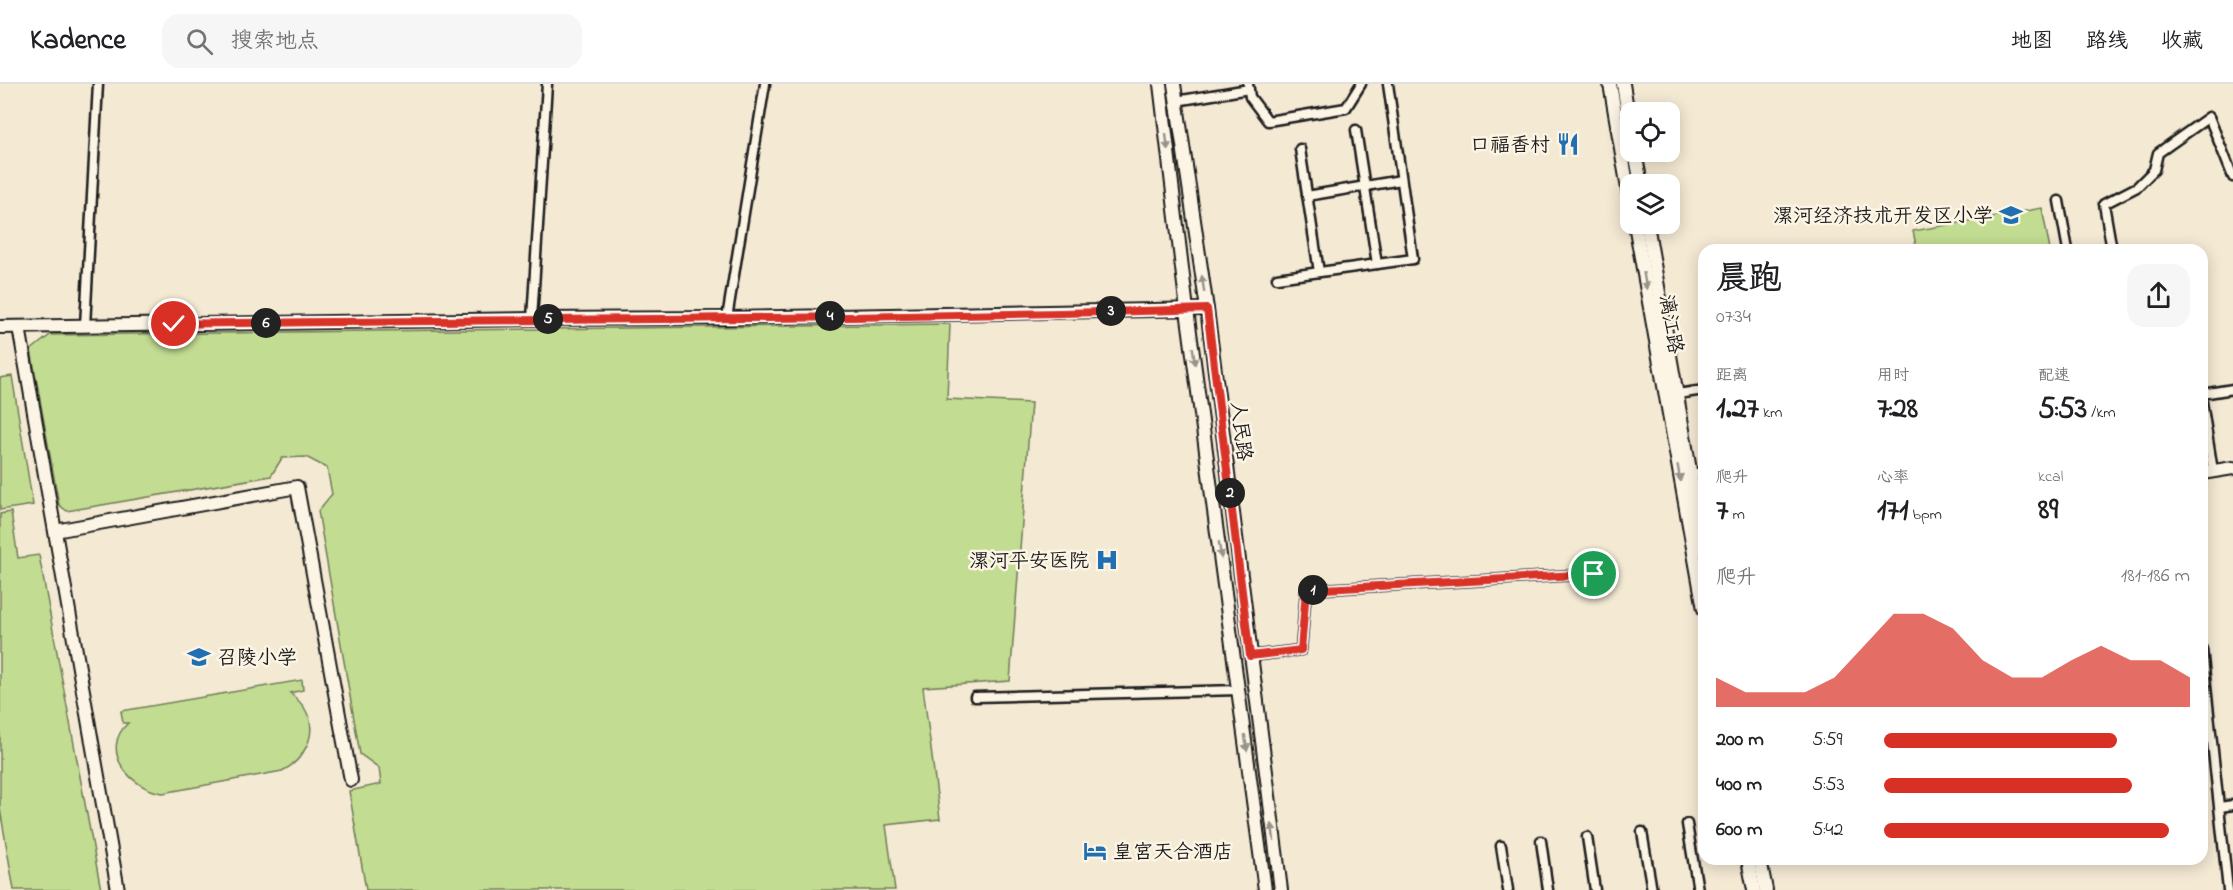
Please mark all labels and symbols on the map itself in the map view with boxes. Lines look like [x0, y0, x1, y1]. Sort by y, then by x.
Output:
restaurant icon: 口福香村 [1555, 131, 1581, 157]
place label: 口福香村 [1470, 132, 1550, 161]
one-way arrow [1162, 133, 1172, 152]
school or university icon: 漯河经济技术开发区小学 [1998, 202, 2024, 228]
place label: 漯河经济技术开发区小学 [1773, 203, 1993, 232]
one-way arrow [1641, 272, 1650, 291]
one-way arrow [1199, 275, 1208, 294]
street label: 漓江路 [1650, 292, 1689, 357]
pin: 3 [1096, 296, 1126, 326]
pin [148, 298, 199, 349]
pin: 4 [815, 301, 845, 331]
pin: 5 [533, 304, 563, 334]
pin: 6 [251, 308, 281, 338]
one-way arrow [1189, 347, 1198, 366]
street label: 人民路 [1221, 400, 1258, 464]
one-way arrow [1675, 464, 1684, 483]
pin: 2 [1215, 478, 1245, 508]
one-way arrow [1215, 540, 1224, 559]
hospital icon: 漯河平安医院 [1094, 547, 1120, 573]
place label: 漯河平安医院 [969, 548, 1089, 577]
pin [1568, 548, 1619, 599]
pin: 1 [1298, 575, 1328, 605]
school or university icon: 召陵小学 [186, 644, 212, 670]
place label: 召陵小学 [217, 645, 297, 674]
one-way arrow [1241, 734, 1250, 753]
one-way arrow [1269, 822, 1278, 841]
hotel icon: 皇宫天合酒店 [1082, 838, 1108, 864]
place label: 皇宫天合酒店 [1113, 839, 1233, 868]

